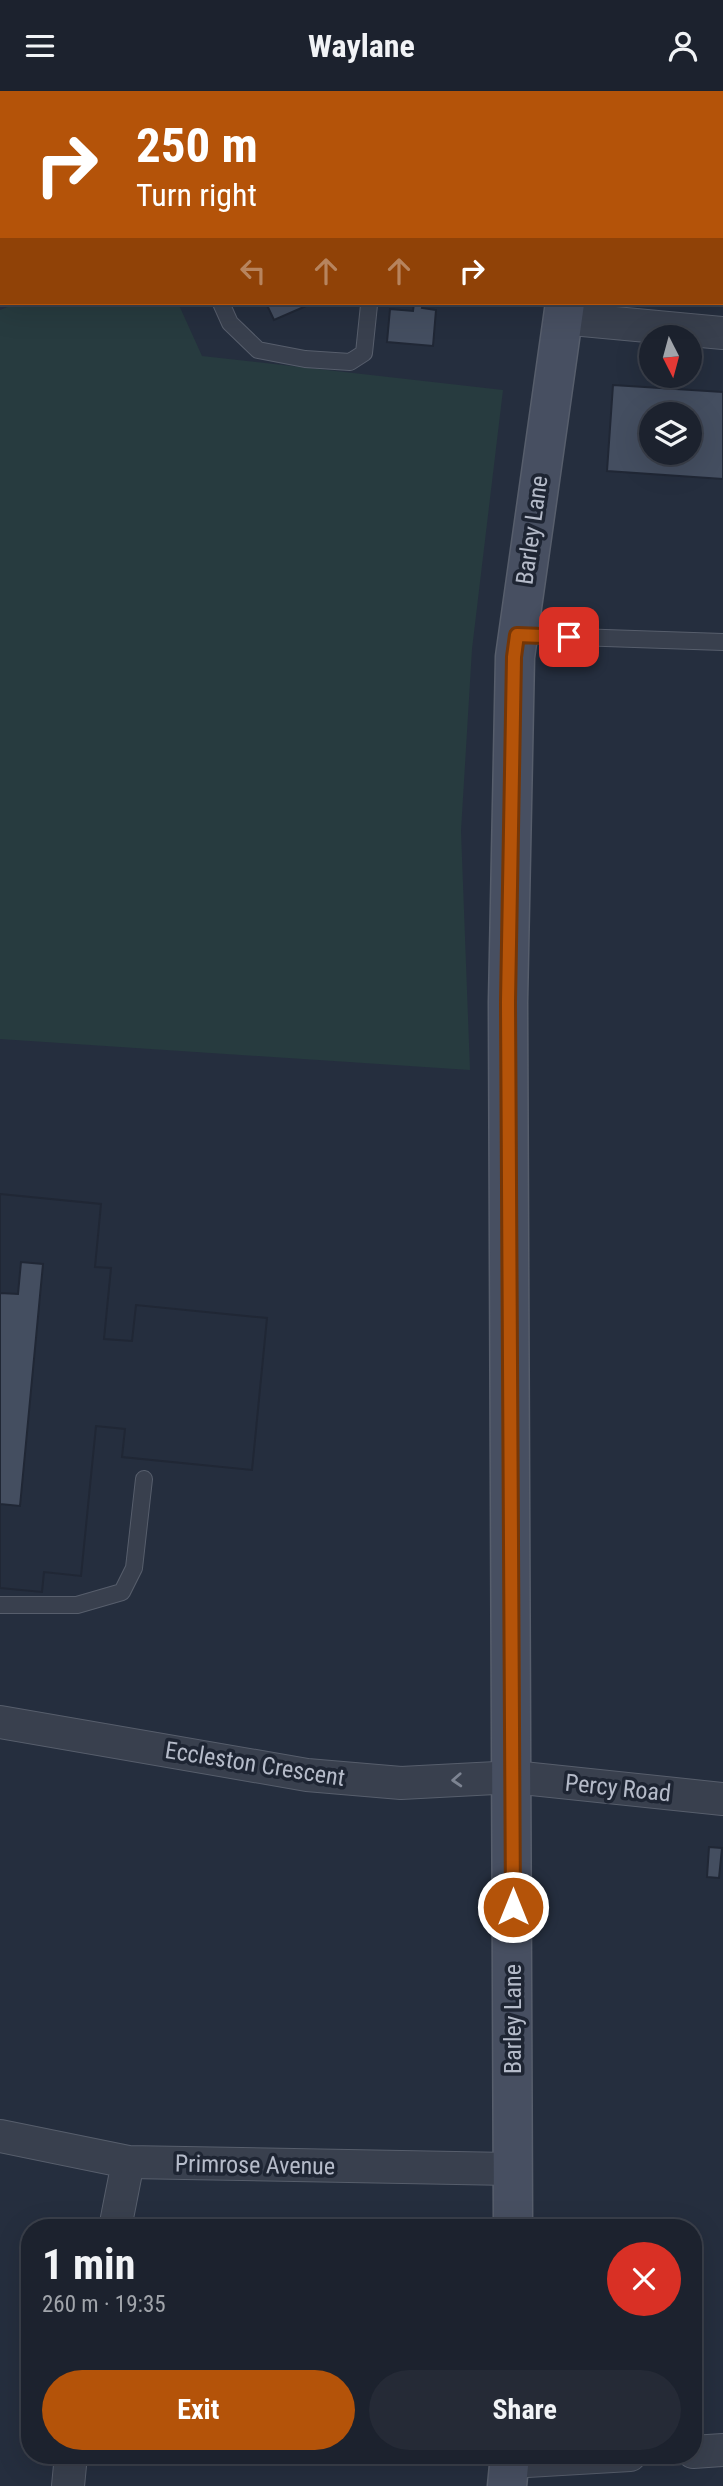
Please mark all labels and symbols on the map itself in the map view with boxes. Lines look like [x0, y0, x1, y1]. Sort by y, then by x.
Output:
north arrow [639, 325, 702, 389]
street label: Barley Lane [510, 474, 554, 586]
pin [539, 607, 599, 667]
street label: Eccleston Crescent [163, 1736, 347, 1792]
street label: Percy Road [564, 1769, 672, 1807]
one-way arrow [451, 1772, 462, 1787]
position arrow [476, 1870, 550, 1944]
street label: Barley Lane [499, 1964, 527, 2074]
street label: Primrose Avenue [175, 2150, 335, 2180]

